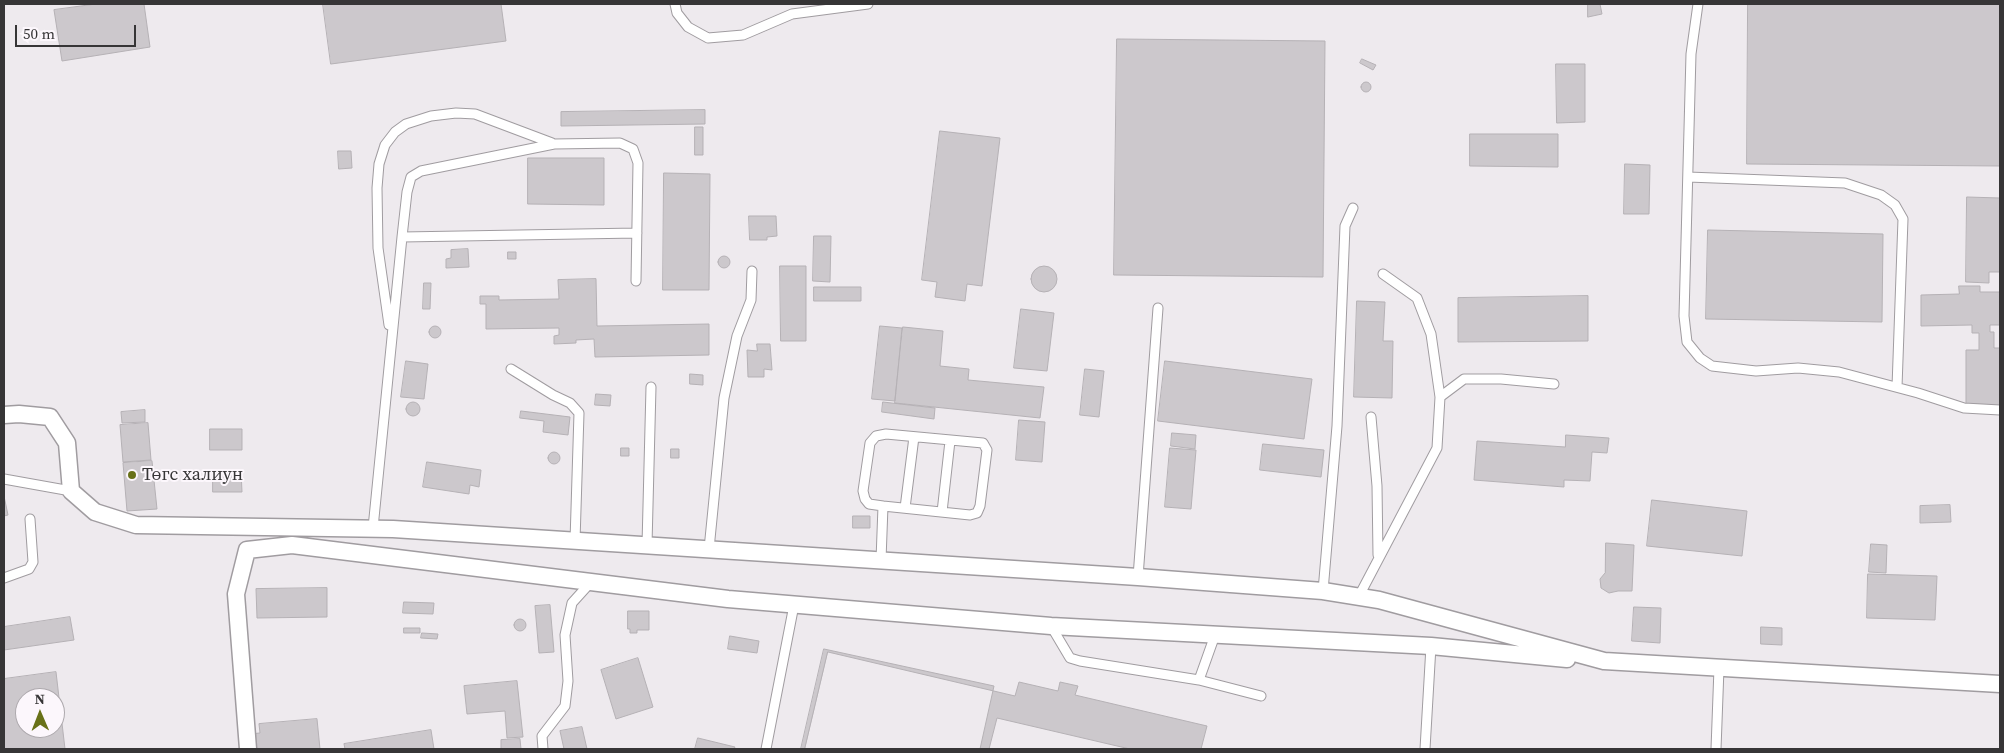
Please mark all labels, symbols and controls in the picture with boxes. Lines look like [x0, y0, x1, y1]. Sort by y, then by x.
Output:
scale bar [18, 15, 139, 47]
text: 50 m [23, 23, 55, 44]
place label: Төгс халиун [142, 464, 243, 486]
marker: Төгс халиун [126, 469, 138, 481]
north arrow [15, 688, 65, 738]
text: N [34, 689, 45, 709]

